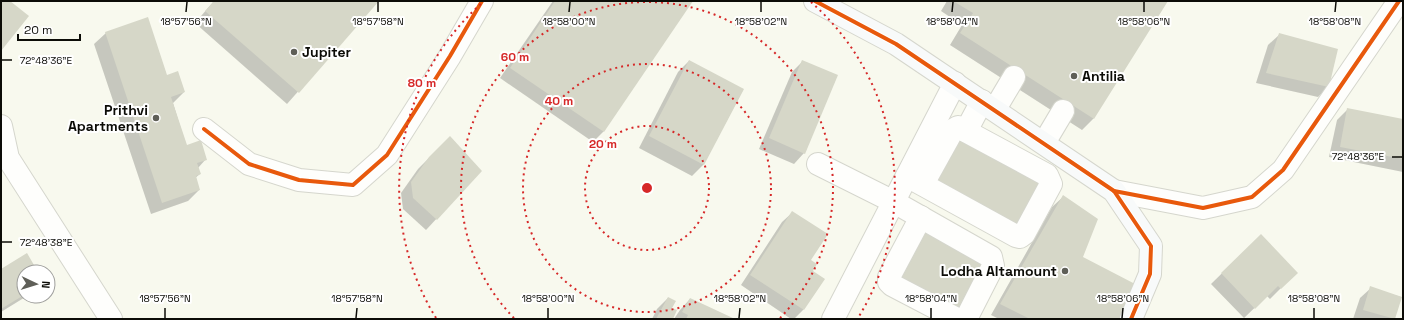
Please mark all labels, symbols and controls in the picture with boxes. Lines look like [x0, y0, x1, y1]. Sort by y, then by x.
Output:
text: 18°57'56"N [160, 15, 212, 28]
text: 18°57'58"N [352, 15, 404, 28]
text: 18°58'00"N [543, 15, 595, 28]
text: 18°58'02"N [735, 15, 787, 28]
text: 18°58'04"N [926, 15, 978, 28]
text: 18°58'06"N [1118, 15, 1170, 28]
text: 18°58'08"N [1309, 15, 1361, 28]
scale bar [18, 16, 80, 42]
text: 20 m [24, 22, 52, 38]
place label: Jupiter [302, 43, 352, 61]
marker: Jupiter [289, 47, 299, 57]
text: 60 m [501, 49, 529, 65]
text: 72°48'36"E [20, 54, 73, 67]
place label: Antilia [1082, 67, 1125, 85]
marker: Antilia [1069, 71, 1079, 81]
text: 80 m [408, 75, 436, 91]
text: 40 m [545, 93, 573, 109]
place label: Prithvi Apartments [68, 101, 148, 135]
marker: Prithvi Apartments [151, 113, 161, 123]
text: 20 m [589, 136, 617, 152]
text: 72°48'36"E [1332, 150, 1385, 163]
centre of rings [640, 181, 654, 195]
text: 72°48'38"E [20, 236, 73, 249]
place label: Lodha Altamount [941, 262, 1057, 280]
north arrow [16, 264, 56, 304]
marker: Lodha Altamount [1060, 266, 1070, 276]
text: N [39, 281, 53, 289]
text: 18°57'56"N [139, 292, 191, 305]
text: 18°57'58"N [331, 292, 383, 305]
text: 18°58'00"N [522, 292, 574, 305]
text: 18°58'02"N [714, 292, 766, 305]
text: 18°58'04"N [905, 292, 957, 305]
text: 18°58'06"N [1097, 292, 1149, 305]
text: 18°58'08"N [1288, 292, 1340, 305]

